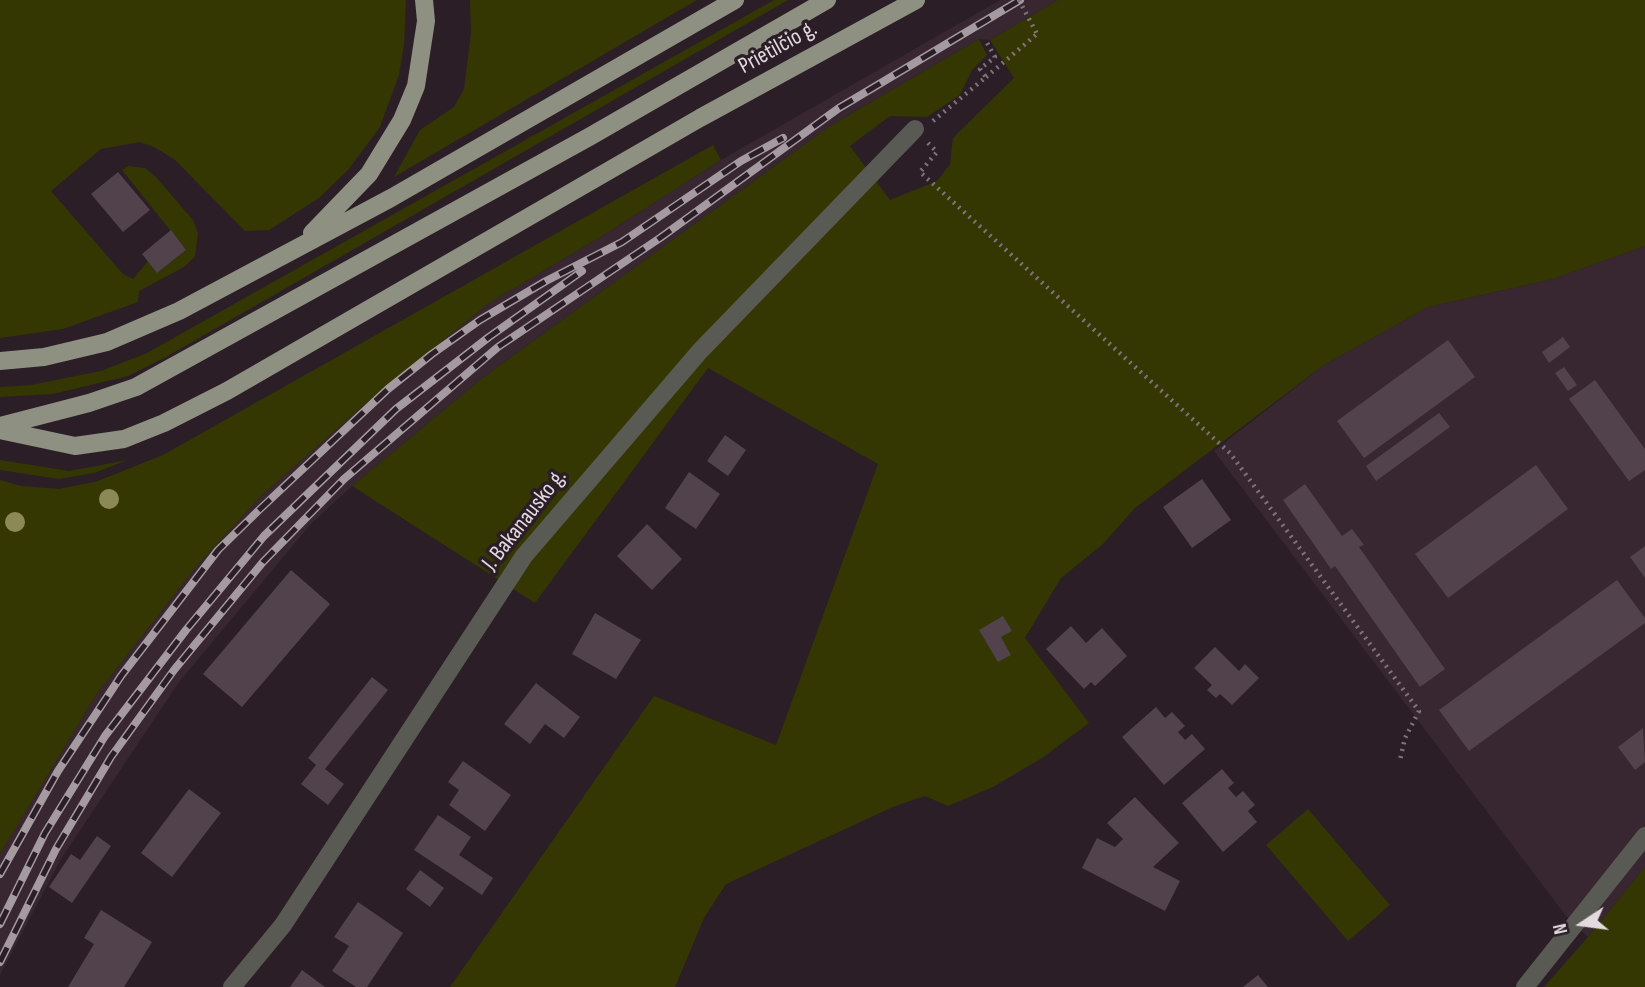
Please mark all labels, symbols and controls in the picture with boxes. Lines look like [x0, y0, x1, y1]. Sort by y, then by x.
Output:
street label: Prietilčio g. [734, 15, 822, 81]
street label: J. Bakanausko g. [477, 464, 573, 576]
north arrow [1547, 889, 1617, 959]
text: N [1549, 921, 1573, 936]

